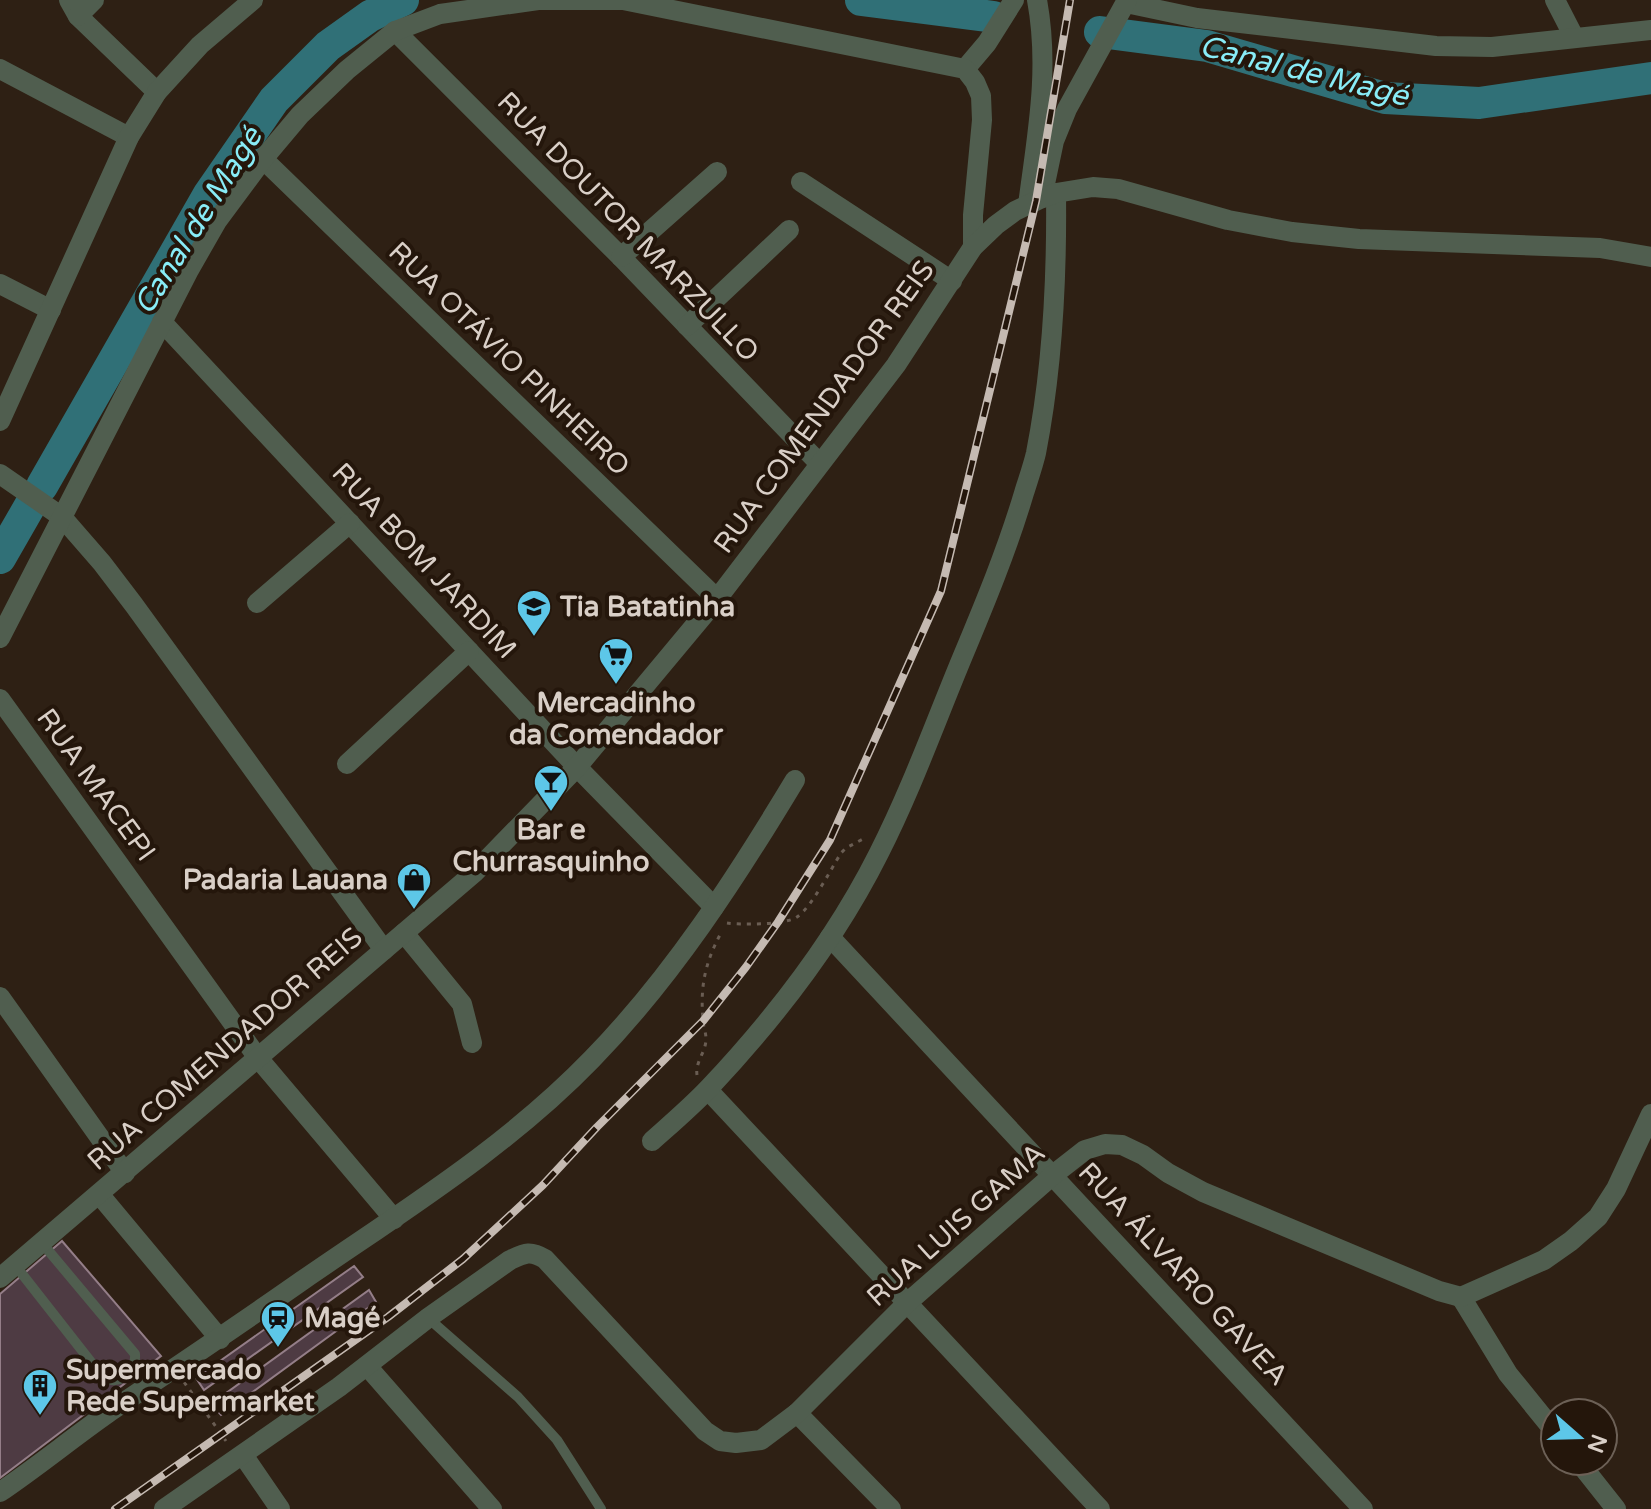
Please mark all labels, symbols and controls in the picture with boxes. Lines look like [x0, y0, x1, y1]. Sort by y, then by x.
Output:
water label: Canal de Magé [1196, 27, 1414, 115]
street label: RUA DOUTOR MARZULLO [490, 85, 766, 369]
water label: Canal de Magé [126, 119, 271, 321]
street label: RUA OTÁVIO PINHEIRO [381, 235, 637, 483]
street label: RUA COMENDADOR REIS [706, 254, 942, 560]
street label: RUA BOM JARDIM [325, 456, 523, 666]
school or university icon: Tia Batatinha [515, 588, 553, 638]
place label: Tia Batatinha [559, 590, 735, 624]
supermarket icon: Mercadinho da Comendador [597, 636, 635, 686]
place label: Mercadinho da Comendador [509, 686, 724, 752]
street label: RUA MACEPI [29, 702, 163, 868]
bar icon: Bar e Churrasquinho [532, 763, 570, 813]
place label: Bar e Churrasquinho [453, 813, 649, 879]
shop icon: Padaria Lauana [395, 861, 433, 911]
place label: Padaria Lauana [183, 863, 388, 897]
street label: RUA COMENDADOR REIS [81, 920, 369, 1178]
street label: RUA LUIS GAMA [860, 1136, 1052, 1314]
street label: RUA ÁLVARO GAVEA [1071, 1155, 1295, 1393]
station icon: Magé [259, 1299, 297, 1349]
place label: Magé [304, 1301, 380, 1335]
place label: Supermercado Rede Supermarket [66, 1353, 315, 1419]
building icon: Supermercado Rede Supermarket [21, 1367, 59, 1417]
north arrow [1539, 1397, 1619, 1477]
text: N [1582, 1431, 1612, 1456]

